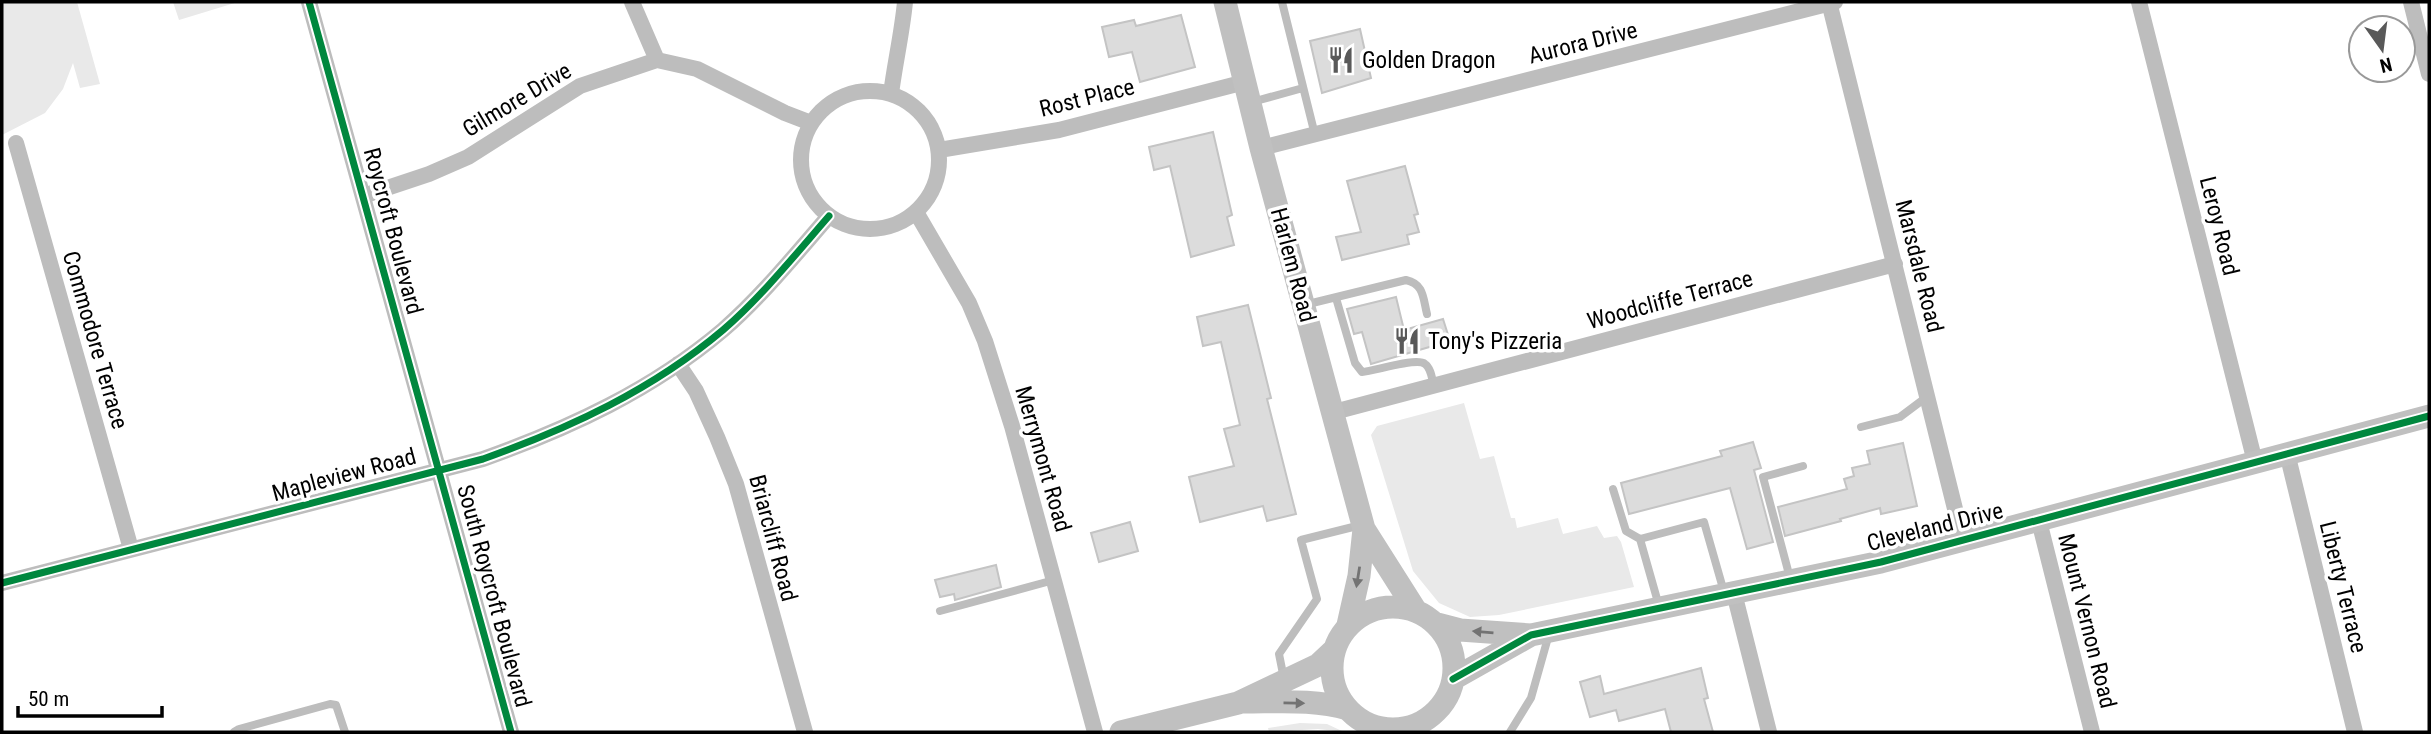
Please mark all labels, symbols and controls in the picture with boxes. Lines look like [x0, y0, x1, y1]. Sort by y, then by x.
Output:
north arrow [2347, 14, 2417, 84]
street label: Aurora Drive [1526, 16, 1640, 70]
restaurant icon: Golden Dragon [1326, 45, 1356, 75]
place label: Golden Dragon [1362, 47, 1496, 74]
text: N [2378, 52, 2394, 78]
street label: Gilmore Drive [458, 57, 576, 143]
street label: Rost Place [1037, 73, 1137, 123]
street label: Roycroft Boulevard [358, 145, 428, 317]
street label: Leroy Road [2194, 174, 2244, 278]
street label: Marsdale Road [1889, 197, 1949, 335]
street label: Harlem Road [1265, 205, 1321, 325]
street label: Commodore Terrace [57, 248, 133, 432]
street label: Woodcliffe Terrace [1584, 265, 1756, 335]
restaurant icon: Tony's Pizzeria [1392, 326, 1422, 356]
place label: Tony's Pizzeria [1428, 328, 1562, 355]
street label: Merrymont Road [1009, 383, 1077, 535]
street label: Mapleview Road [269, 443, 419, 507]
street label: Briarcliff Road [743, 472, 803, 604]
street label: South Roycroft Boulevard [451, 482, 537, 710]
street label: Cleveland Drive [1864, 497, 2006, 557]
street label: Liberty Terrace [2314, 518, 2372, 656]
street label: Mount Vernon Road [2052, 531, 2122, 711]
one-way arrow [1352, 566, 1363, 588]
one-way arrow [1472, 626, 1494, 637]
scale bar [18, 674, 161, 718]
text: 50 m [28, 687, 69, 711]
one-way arrow [1283, 697, 1305, 708]

